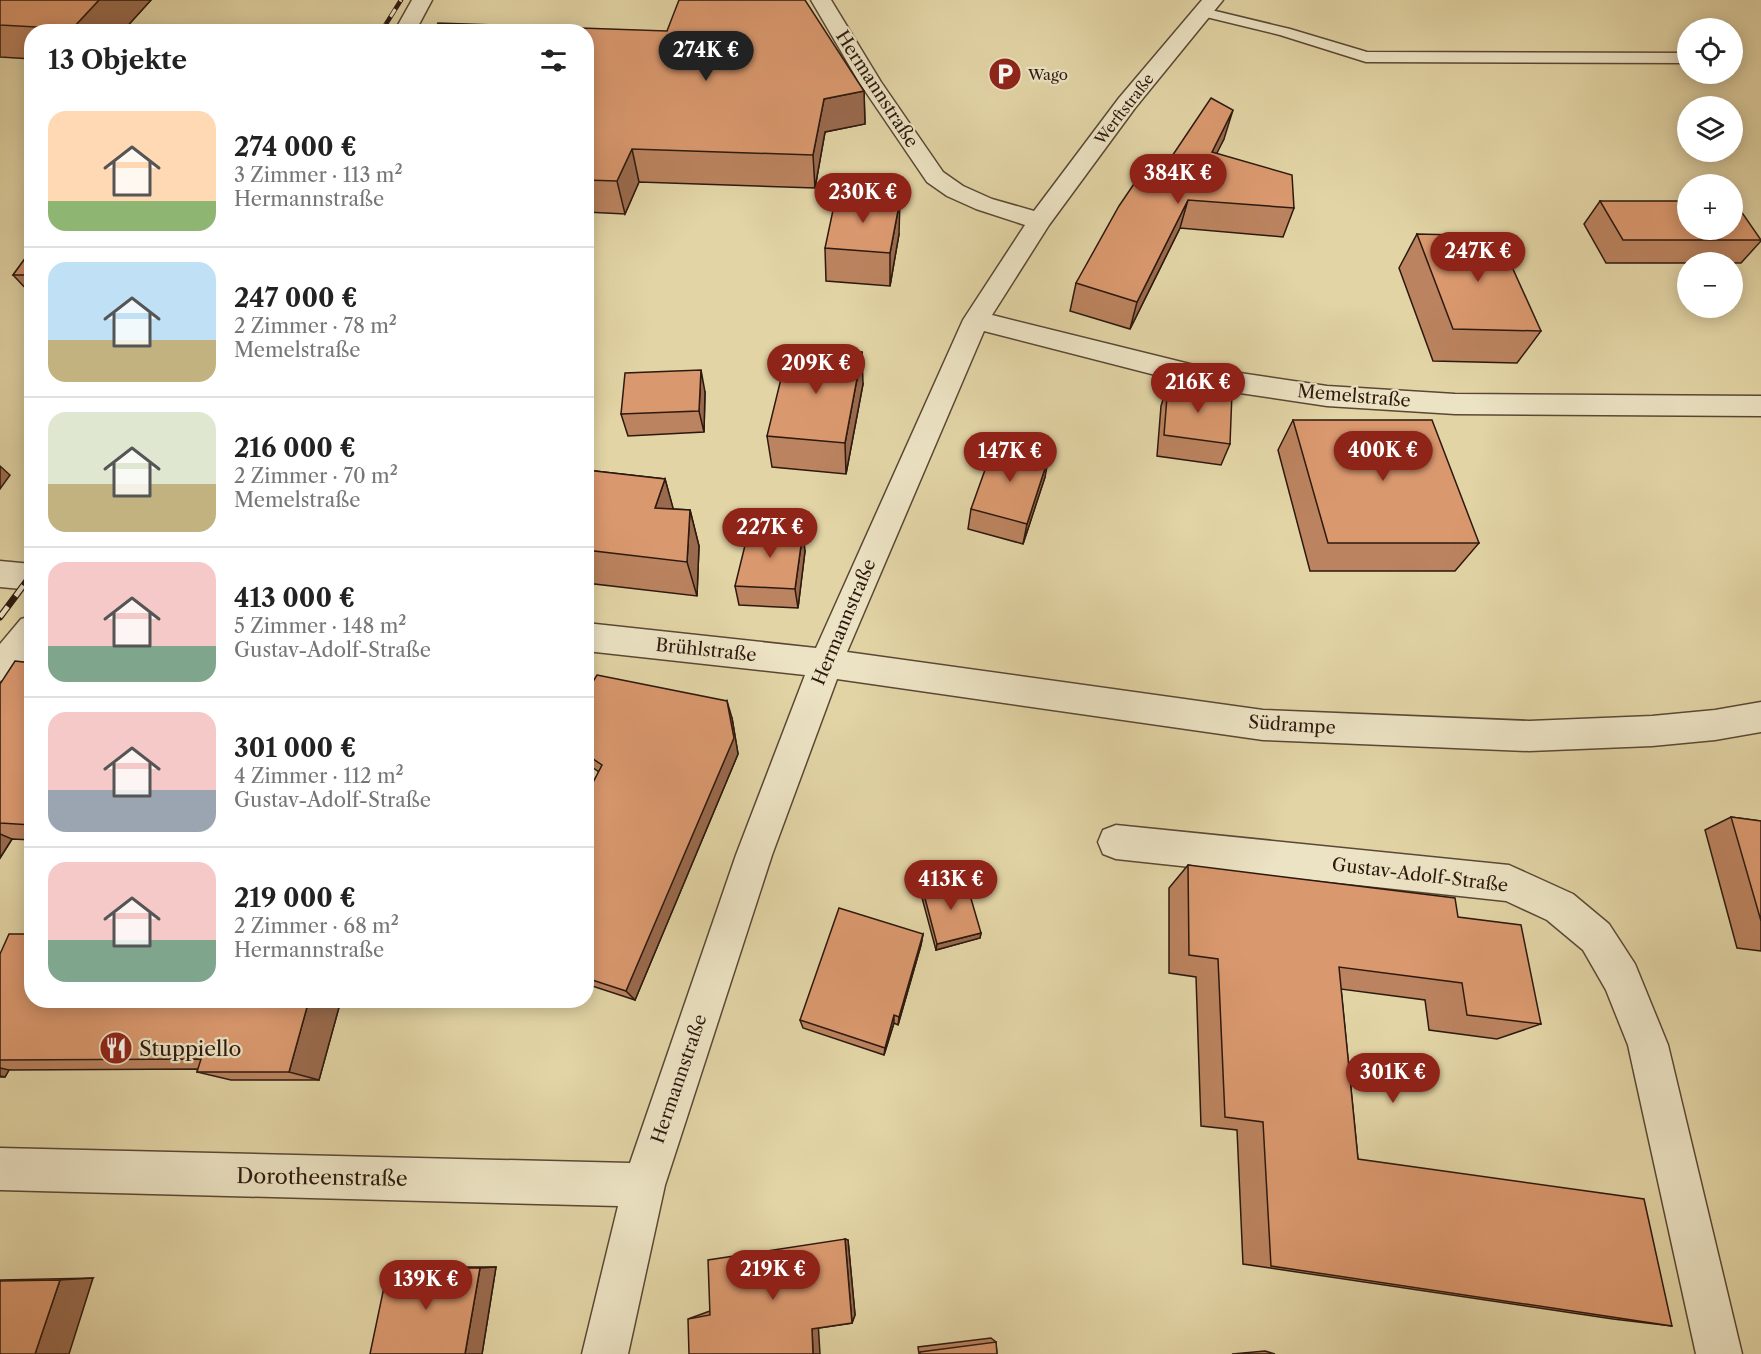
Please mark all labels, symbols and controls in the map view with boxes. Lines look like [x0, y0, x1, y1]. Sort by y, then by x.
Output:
map controls [1677, 18, 1743, 318]
button: locate [1677, 18, 1743, 84]
street label: Hermannstraße [831, 26, 923, 152]
pin: 274K € [657, 31, 755, 82]
text: 274K € [673, 38, 739, 62]
text: 13 Objekte [48, 44, 187, 76]
icon: filters [537, 44, 570, 77]
parking icon: Wago [987, 56, 1023, 92]
place label: Wago [1027, 65, 1068, 84]
street label: Werftstraße [1090, 70, 1158, 149]
button: layers [1677, 96, 1743, 162]
text: 274 000 € [234, 131, 357, 163]
icon: home [96, 135, 168, 207]
pin: 384K € [1129, 154, 1227, 205]
text: 384K € [1144, 161, 1212, 185]
text: 3 Zimmer · 113 m² [234, 163, 403, 187]
pin: 230K € [814, 173, 912, 224]
button: + [1677, 174, 1743, 240]
text: 230K € [828, 180, 898, 204]
text: Hermannstraße [234, 187, 384, 211]
pin: 247K € [1429, 232, 1527, 283]
text: 247K € [1444, 239, 1512, 263]
button: − [1677, 252, 1743, 318]
text: 247 000 € [234, 282, 358, 314]
icon: home [96, 286, 168, 358]
text: 2 Zimmer · 78 m² [234, 314, 397, 338]
text: Memelstraße [234, 338, 360, 362]
pin: 209K € [767, 344, 865, 395]
text: 209K € [781, 351, 851, 375]
pin: 216K € [1149, 363, 1247, 414]
text: 216K € [1165, 370, 1231, 394]
street label: Memelstraße [1296, 380, 1412, 412]
pin: 400K € [1334, 431, 1432, 482]
text: 216 000 € [234, 432, 356, 464]
pin: 147K € [961, 432, 1059, 483]
icon: home [96, 436, 168, 508]
text: 400K € [1348, 438, 1418, 462]
text: 147K € [978, 439, 1042, 463]
text: 2 Zimmer · 70 m² [234, 464, 398, 488]
text: Memelstraße [234, 488, 360, 512]
pin: 227K € [721, 508, 819, 559]
text: 227K € [736, 515, 804, 539]
street label: Hermannstraße [807, 556, 881, 688]
text: 413 000 € [234, 582, 355, 614]
icon: home [96, 586, 168, 658]
text: 5 Zimmer · 148 m² [234, 614, 407, 638]
street label: Brühlstraße [655, 634, 757, 666]
text: Gustav-Adolf-Straße [234, 638, 431, 662]
street label: Südrampe [1248, 711, 1336, 739]
text: 301 000 € [234, 732, 356, 764]
icon: home [96, 736, 168, 808]
text: 4 Zimmer · 112 m² [234, 764, 404, 788]
text: Gustav-Adolf-Straße [234, 788, 431, 812]
street label: Gustav-Adolf-Straße [1331, 853, 1509, 897]
pin: 413K € [902, 860, 1000, 911]
text: 413K € [918, 867, 984, 891]
text: 219 000 € [234, 882, 356, 914]
icon: home [96, 886, 168, 958]
text: 2 Zimmer · 68 m² [234, 914, 399, 938]
text: Hermannstraße [234, 938, 384, 962]
street label: Hermannstraße [647, 1012, 711, 1146]
restaurant icon: Stuppiello [98, 1030, 134, 1066]
place label: Stuppiello [139, 1036, 241, 1061]
pin: 301K € [1344, 1053, 1442, 1104]
text: 301K € [1360, 1060, 1426, 1084]
street label: Dorotheenstraße [236, 1163, 408, 1191]
pin: 219K € [724, 1250, 822, 1301]
text: 219K € [740, 1257, 806, 1281]
pin: 139K € [377, 1260, 475, 1311]
text: 139K € [393, 1267, 459, 1291]

